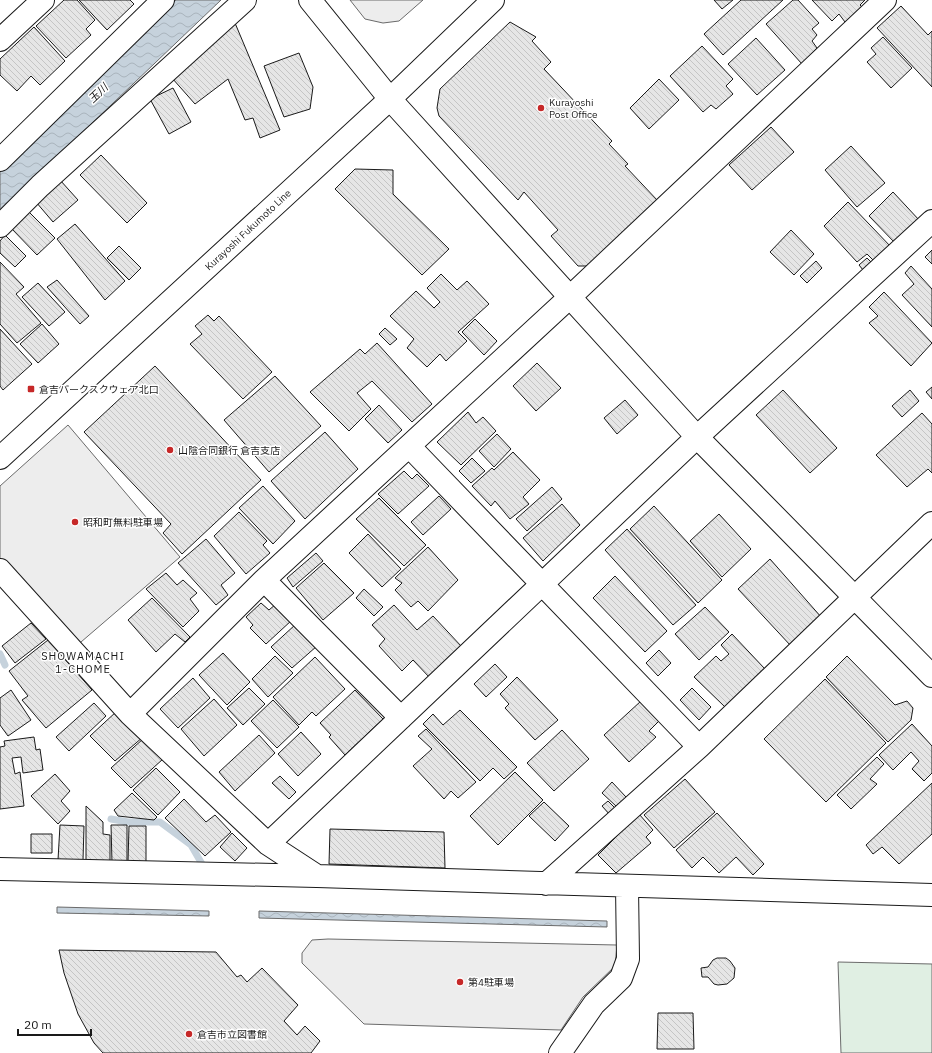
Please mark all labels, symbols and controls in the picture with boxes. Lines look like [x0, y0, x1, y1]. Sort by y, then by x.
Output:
water label: 玉川 [85, 80, 111, 106]
place label: Kurayoshi Post Office [549, 96, 598, 121]
marker: Kurayoshi Post Office [536, 103, 546, 113]
street label: Kurayoshi Fukumoto Line [202, 186, 294, 273]
place label: 倉吉パークスクウェア北口 [39, 383, 159, 396]
marker: 倉吉パークスクウェア北口 [26, 384, 36, 394]
place label: 山陰合同銀行 倉吉支店 [178, 444, 280, 457]
marker: 山陰合同銀行 倉吉支店 [165, 445, 175, 455]
place label: 昭和町無料駐車場 [83, 516, 163, 529]
marker: 昭和町無料駐車場 [70, 517, 80, 527]
district label: SHOWAMACHI 1-CHOME [41, 649, 125, 676]
place label: 第4駐車場 [468, 976, 514, 989]
marker: 第4駐車場 [455, 977, 465, 987]
scale bar [18, 1011, 91, 1037]
text: 20 m [24, 1017, 52, 1032]
place label: 倉吉市立図書館 [197, 1028, 267, 1041]
marker: 倉吉市立図書館 [184, 1029, 194, 1039]

